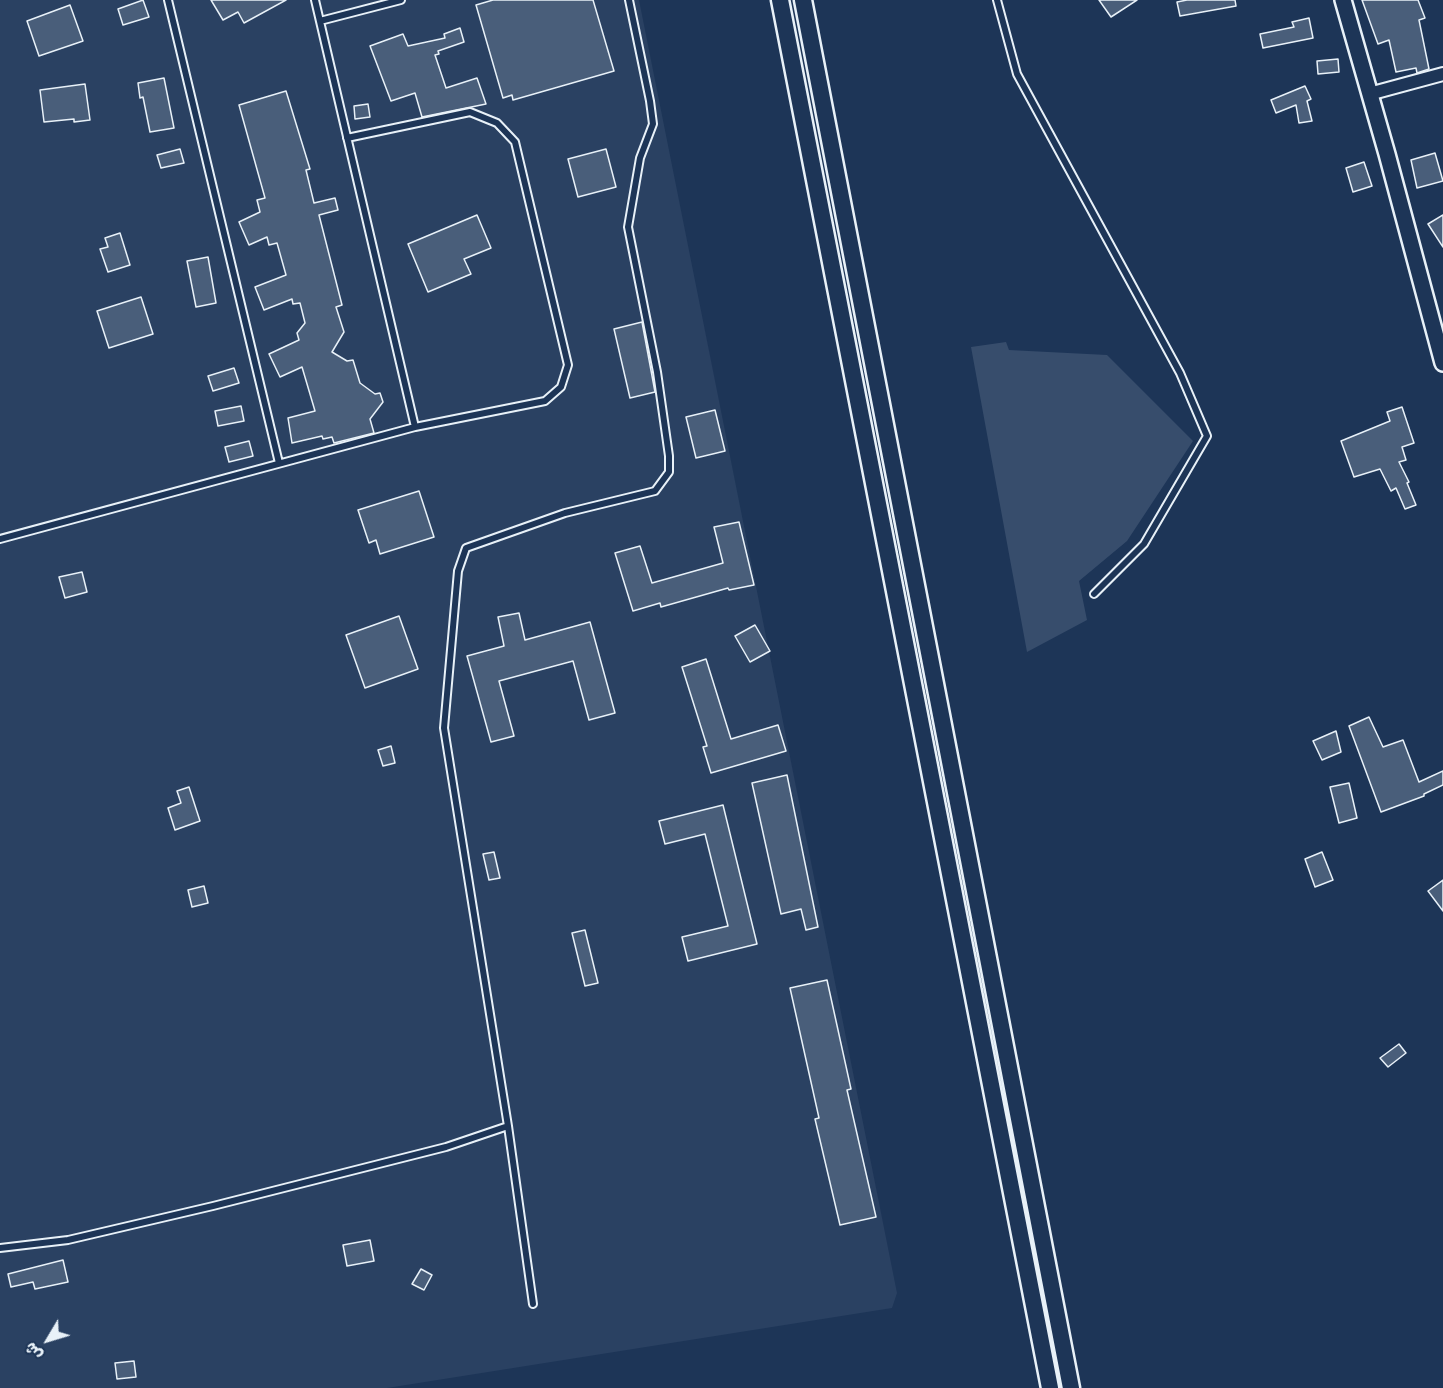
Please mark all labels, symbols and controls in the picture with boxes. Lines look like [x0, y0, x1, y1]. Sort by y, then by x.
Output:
north arrow [18, 1310, 78, 1370]
text: ش [21, 1339, 46, 1364]

